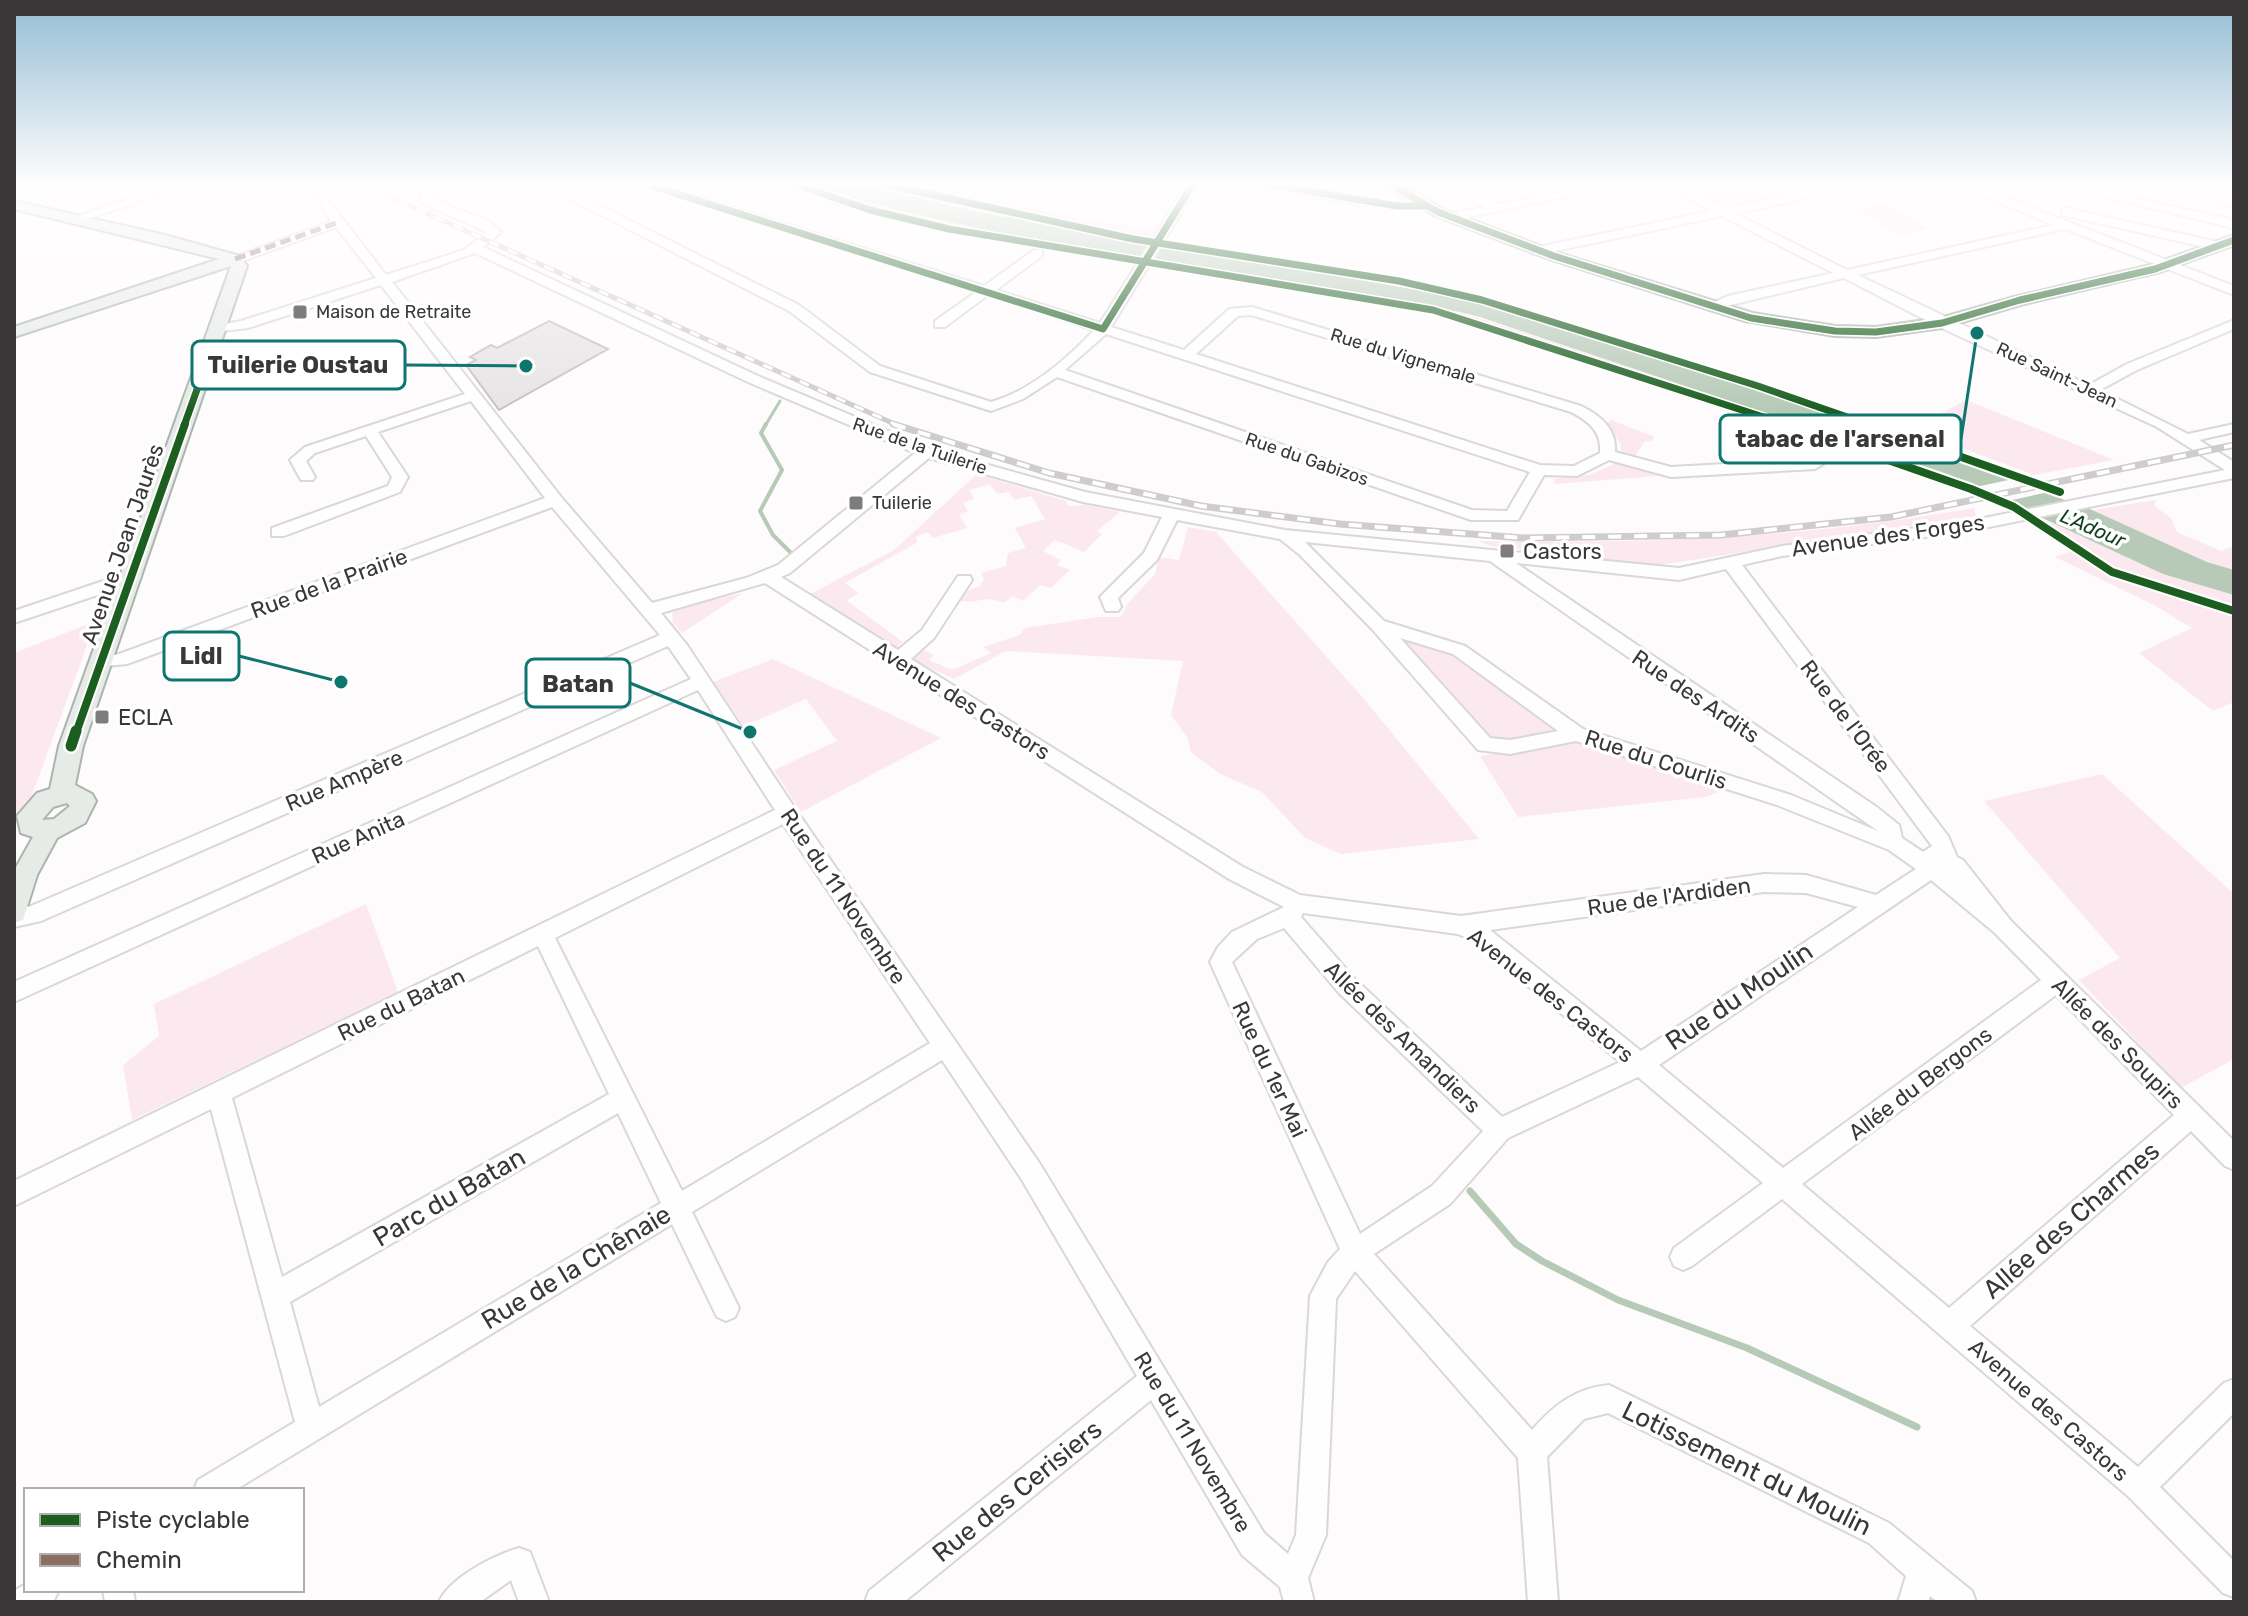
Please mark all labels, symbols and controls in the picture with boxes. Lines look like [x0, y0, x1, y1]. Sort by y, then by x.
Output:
place label: Maison de Retraite [316, 301, 471, 323]
marker: Maison de Retraite [291, 303, 309, 321]
street label: Rue du Vignemale [1328, 323, 1478, 389]
street label: Rue Saint-Jean [1993, 337, 2121, 413]
callout: Tuilerie Oustau [192, 341, 405, 389]
text: Tuilerie Oustau [208, 351, 388, 379]
street label: Rue de la Tuilerie [850, 413, 990, 479]
callout: tabac de l'arsenal [1720, 415, 1961, 463]
text: tabac de l'arsenal [1735, 425, 1945, 453]
street label: Rue du Gabizos [1242, 428, 1372, 490]
street label: Avenue Jean Jaurès [75, 440, 170, 648]
place label: Tuilerie [872, 492, 932, 514]
marker: Tuilerie [847, 494, 865, 512]
water label: L'Adour [2057, 504, 2130, 553]
street label: Avenue des Forges [1790, 509, 1986, 562]
place label: Castors [1523, 538, 1602, 565]
marker: Castors [1498, 542, 1516, 560]
street label: Rue de la Prairie [247, 543, 411, 624]
callout: Lidl [164, 632, 239, 680]
street label: Avenue des Castors [868, 635, 1055, 766]
text: Lidl [179, 642, 223, 670]
street label: Rue des Ardits [1627, 644, 1765, 749]
street label: Rue de l'Orée [1794, 655, 1897, 778]
callout: Batan [526, 659, 630, 707]
text: Batan [542, 670, 614, 698]
place label: ECLA [118, 704, 173, 731]
marker: ECLA [93, 708, 111, 726]
street label: Rue du Courlis [1581, 724, 1730, 795]
street label: Rue Ampère [281, 744, 407, 817]
street label: Rue du 11 Novembre [775, 803, 912, 989]
street label: Rue Anita [308, 805, 409, 870]
street label: Rue de l'Ardiden [1586, 872, 1753, 921]
street label: Avenue des Castors [1462, 922, 1639, 1069]
street label: Rue du Moulin [1660, 936, 1819, 1057]
street label: Allée des Amandiers [1319, 956, 1486, 1119]
street label: Rue du Batan [333, 962, 469, 1047]
street label: Allée des Soupirs [2046, 972, 2189, 1115]
street label: Rue du 1er Mai [1226, 997, 1313, 1142]
street label: Allée du Bergons [1843, 1021, 1997, 1146]
street label: Allée des Charmes [1977, 1135, 2166, 1305]
street label: Parc du Batan [368, 1141, 531, 1253]
street label: Rue de la Chênaie [476, 1199, 677, 1336]
street label: Avenue des Castors [1963, 1334, 2134, 1487]
street label: Rue du 11 Novembre [1128, 1347, 1257, 1538]
street label: Lotissement du Moulin [1617, 1395, 1877, 1542]
street label: Rue des Cerisiers [927, 1414, 1108, 1569]
legend [24, 1488, 304, 1592]
text: Piste cyclable [96, 1506, 250, 1534]
text: Chemin [96, 1546, 182, 1574]

